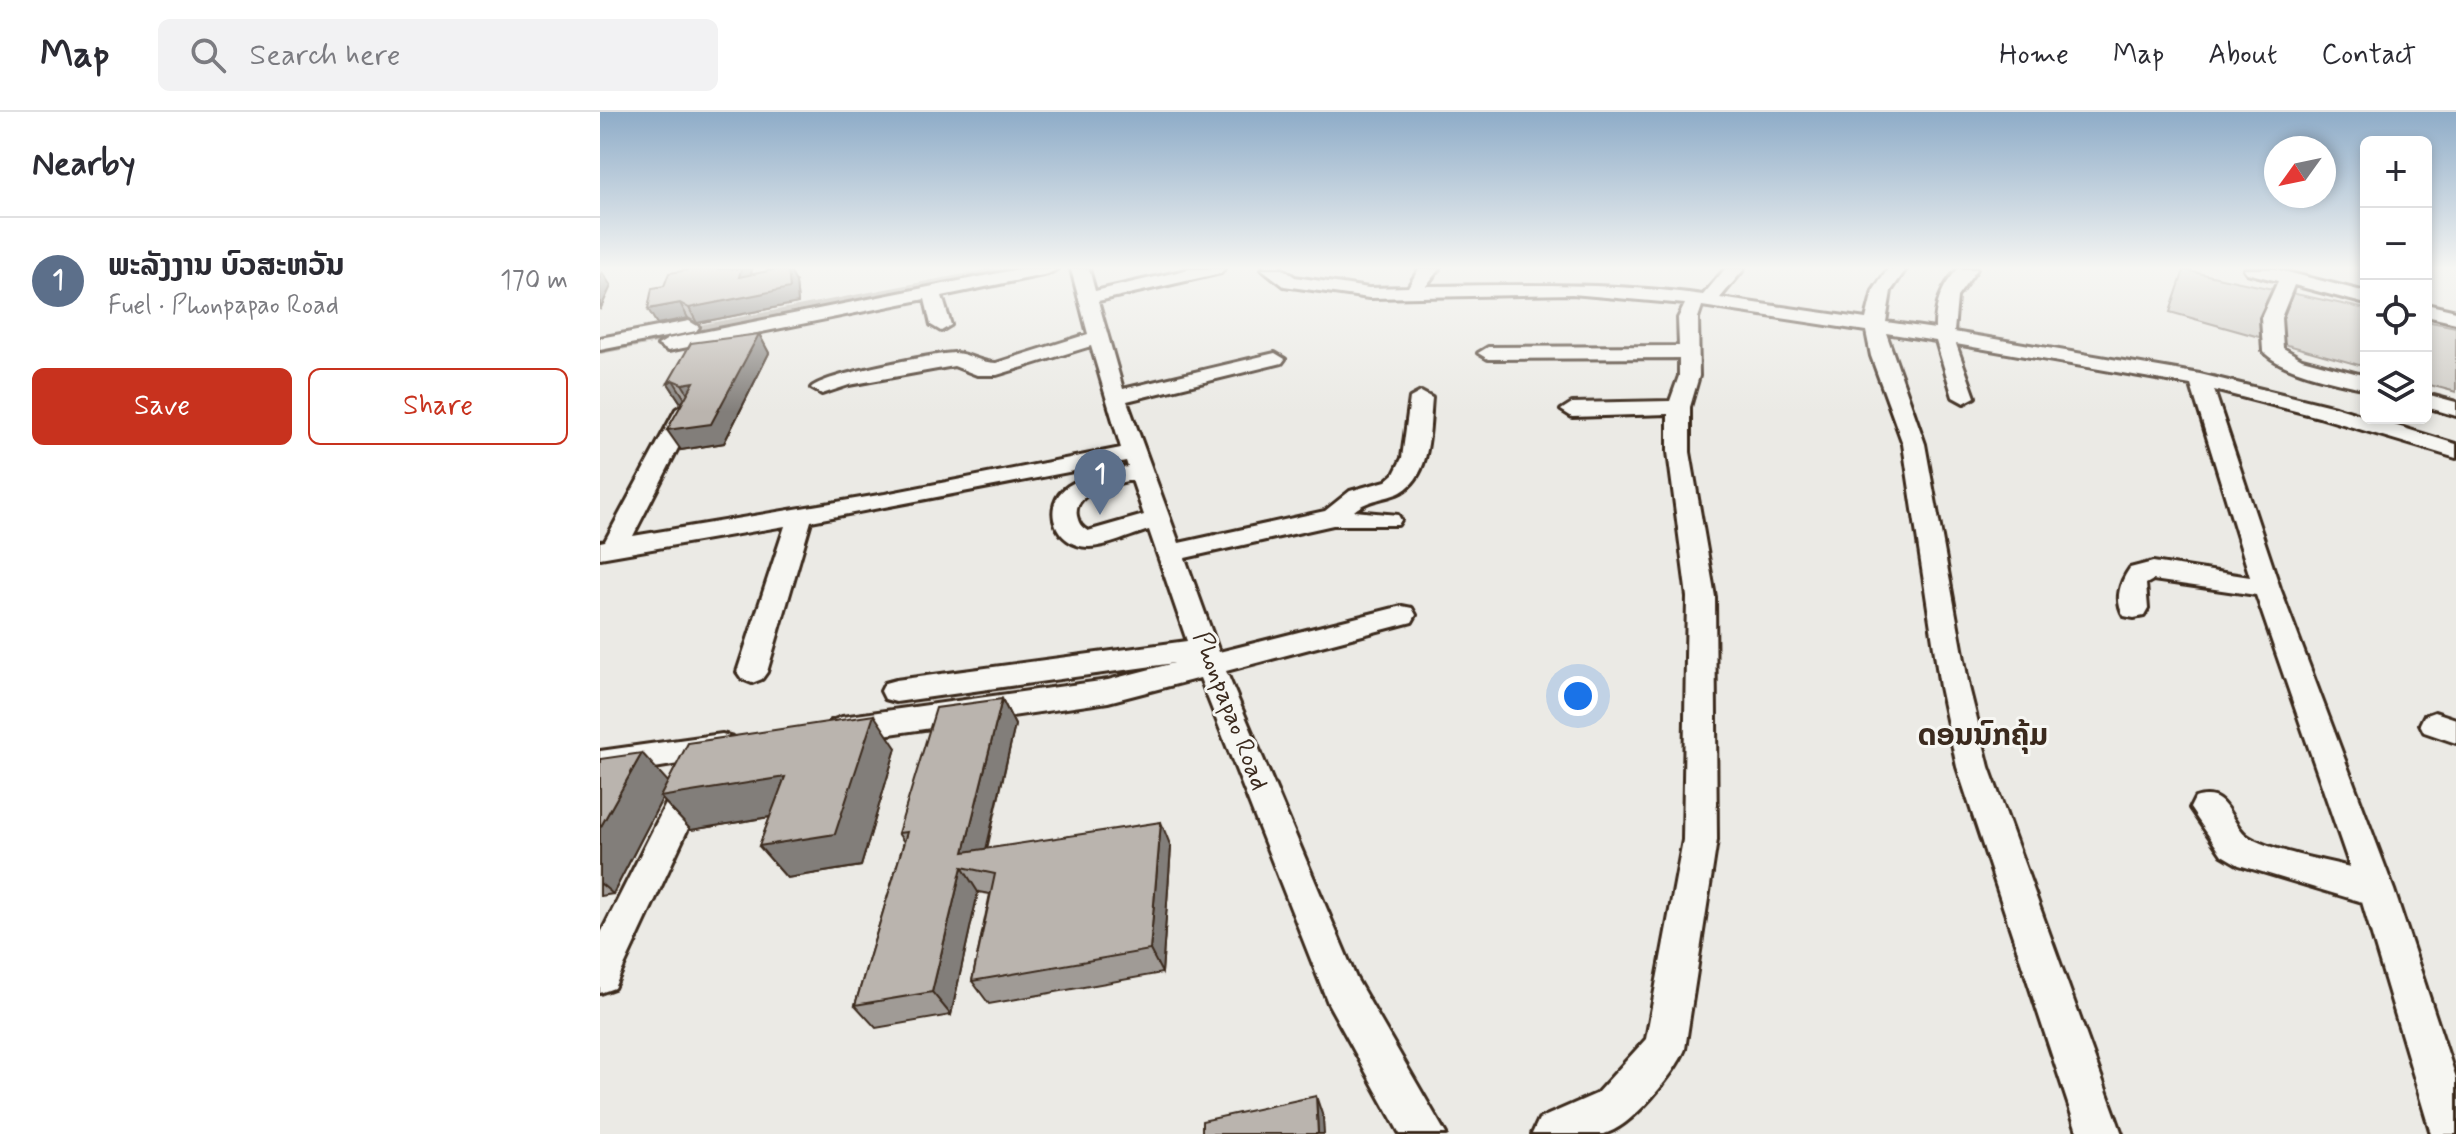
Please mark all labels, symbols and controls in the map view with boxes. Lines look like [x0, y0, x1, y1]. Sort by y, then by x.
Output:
search box [158, 19, 718, 91]
text: Map [40, 31, 110, 80]
icon: search [186, 33, 230, 77]
text: Search here [250, 36, 401, 75]
text: Home [1999, 37, 2069, 74]
text: Map [2113, 37, 2164, 74]
text: About [2208, 37, 2277, 74]
text: Contact [2321, 37, 2416, 74]
north arrow [2264, 136, 2336, 208]
map controls [2360, 136, 2432, 424]
button: + [2360, 136, 2432, 208]
text: Nearby [32, 142, 136, 187]
button: − [2360, 208, 2432, 280]
text: ພະລັງງານ ບົວສະຫວັນ [108, 247, 344, 286]
text: 1 [52, 264, 64, 298]
text: 170 m [500, 264, 568, 298]
button: locate [2360, 280, 2432, 352]
text: Fuel · Phonpapao Road [108, 289, 339, 323]
button: layers [2360, 352, 2432, 424]
button: Save [32, 368, 292, 445]
button: Share [308, 368, 568, 445]
pin: 1 [1074, 449, 1126, 515]
street label: Phonpapao Road [1184, 627, 1276, 795]
your location [1558, 676, 1598, 716]
district label: ດອນນົກຄຸ້ມ [1918, 717, 2048, 756]

